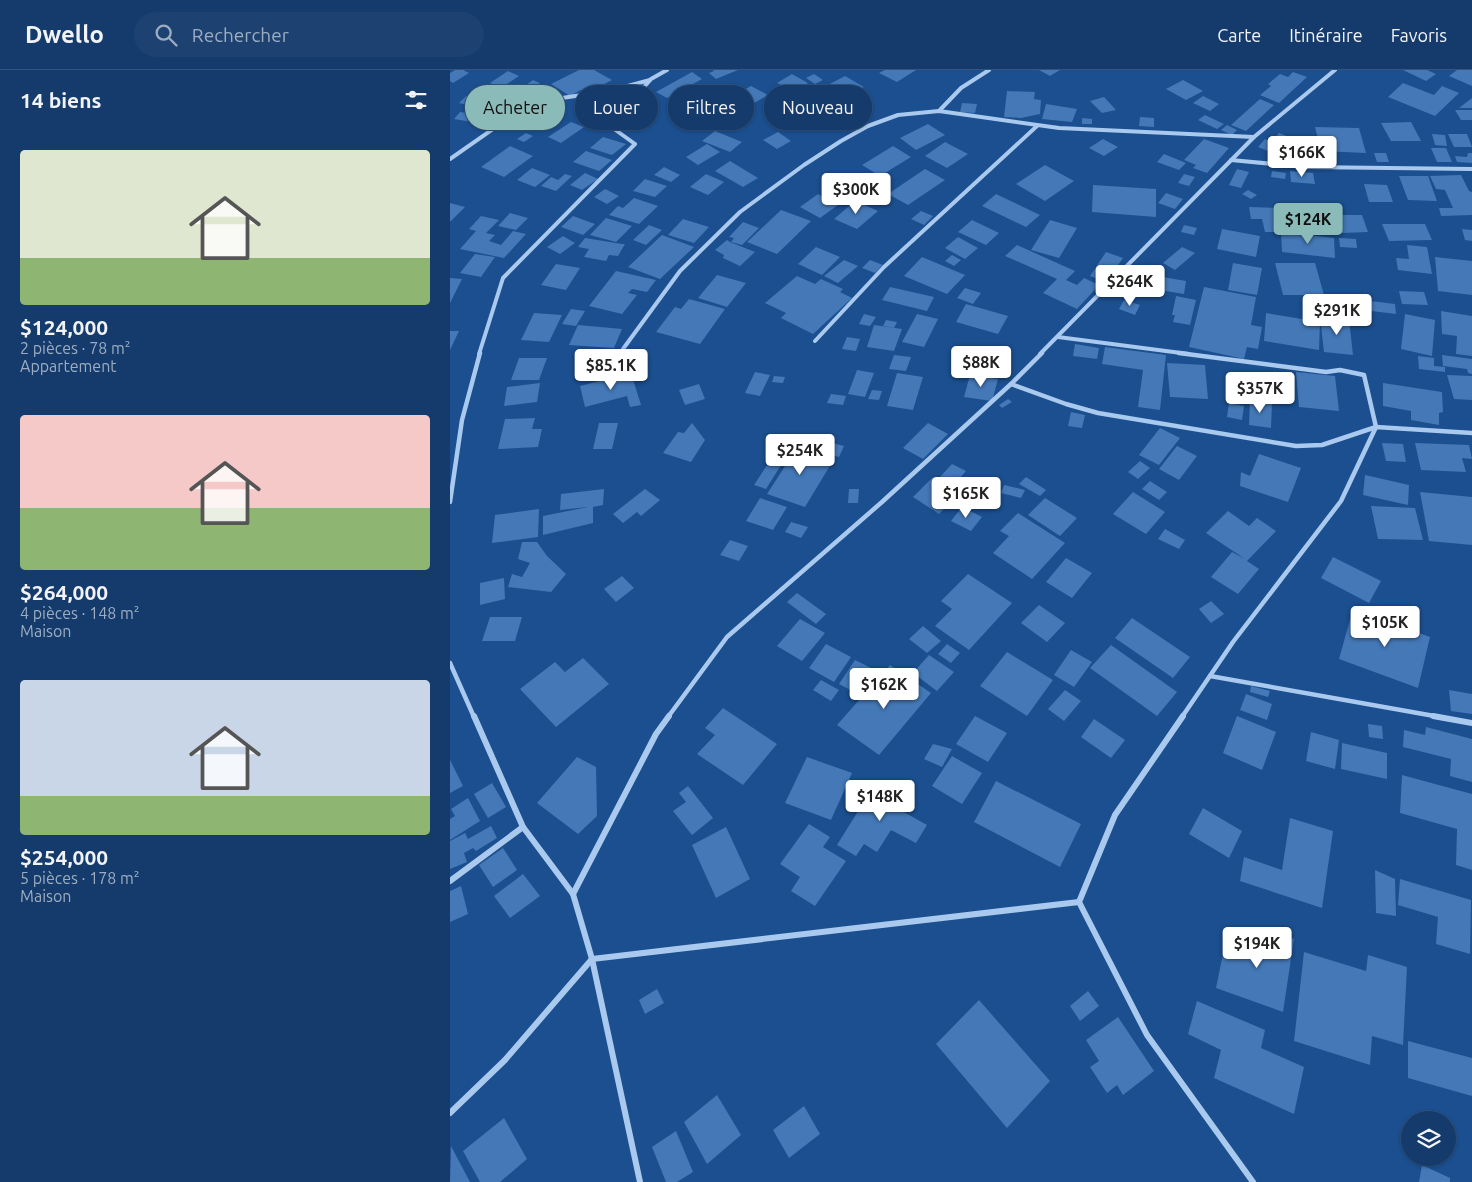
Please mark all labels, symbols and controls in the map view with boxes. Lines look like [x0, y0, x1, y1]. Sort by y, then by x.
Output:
search box [134, 12, 484, 57]
text: Dwello [25, 21, 104, 48]
icon: search [152, 21, 180, 49]
text: Rechercher [192, 24, 289, 46]
text: Carte [1217, 25, 1261, 45]
text: Itinéraire [1289, 25, 1363, 45]
text: Favoris [1391, 25, 1447, 45]
chip: Acheter [465, 85, 565, 130]
chip: Louer [575, 85, 658, 130]
chip: Filtres [668, 85, 754, 130]
chip: Nouveau [764, 85, 872, 130]
icon: filters [402, 86, 430, 114]
text: 14 biens [20, 88, 101, 112]
pin: $166K [1267, 136, 1337, 178]
text: $166K [1279, 143, 1325, 161]
pin: $300K [821, 172, 891, 215]
text: $300K [833, 180, 879, 198]
icon: home [180, 183, 270, 273]
pin: $124K [1273, 202, 1343, 245]
text: $124K [1285, 210, 1331, 228]
pin: $264K [1095, 264, 1165, 307]
text: $264K [1107, 272, 1153, 290]
pin: $291K [1302, 294, 1372, 336]
text: $291K [1314, 301, 1360, 319]
text: $124,000 [20, 315, 108, 339]
text: 2 pièces · 78 m² [20, 339, 130, 357]
pin: $88K [951, 346, 1011, 388]
pin: $85.1K [570, 348, 652, 391]
text: $88K [962, 353, 1000, 371]
text: $85.1K [586, 356, 636, 374]
text: Appartement [20, 357, 117, 375]
pin: $357K [1225, 372, 1295, 414]
text: $357K [1237, 379, 1283, 397]
pin: $254K [765, 434, 835, 476]
text: $254K [777, 441, 823, 459]
icon: home [180, 448, 270, 538]
pin: $165K [931, 476, 1001, 519]
text: $165K [943, 484, 989, 502]
text: $264,000 [20, 580, 108, 604]
text: 4 pièces · 148 m² [20, 604, 140, 622]
pin: $105K [1350, 606, 1420, 648]
text: $105K [1362, 613, 1408, 631]
text: Maison [20, 622, 71, 640]
pin: $162K [849, 668, 919, 710]
text: $162K [861, 675, 907, 693]
icon: home [180, 713, 270, 803]
pin: $148K [845, 780, 915, 822]
text: $148K [857, 787, 903, 805]
text: $254,000 [20, 845, 108, 869]
text: 5 pièces · 178 m² [20, 869, 140, 887]
text: Maison [20, 887, 71, 905]
pin: $194K [1222, 926, 1292, 969]
text: $194K [1234, 934, 1280, 952]
map controls [1401, 1111, 1456, 1166]
button: layers [1401, 1111, 1456, 1166]

